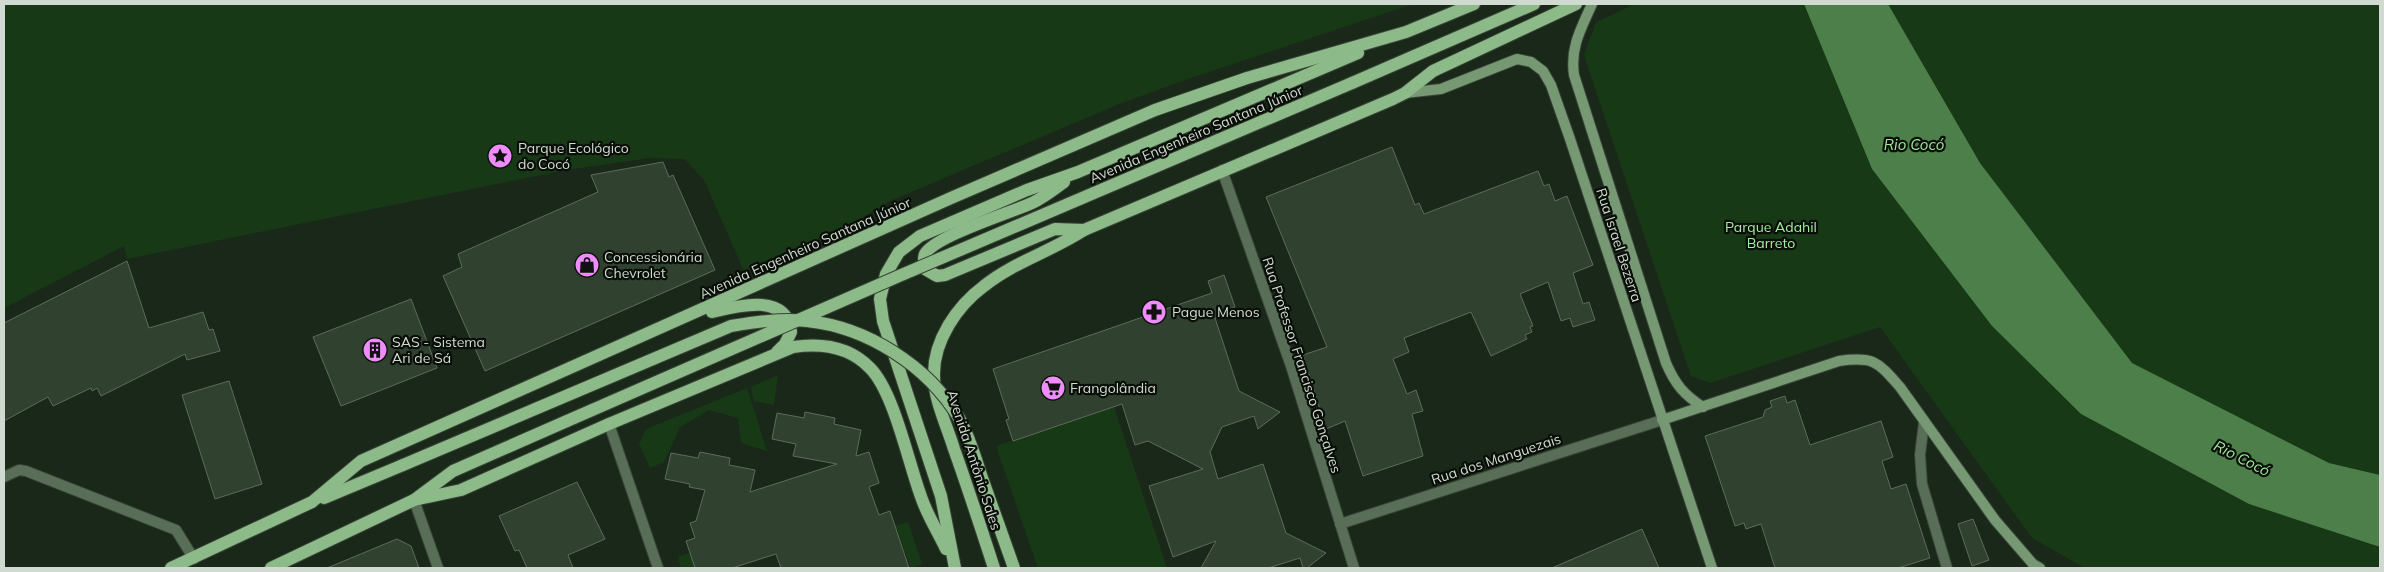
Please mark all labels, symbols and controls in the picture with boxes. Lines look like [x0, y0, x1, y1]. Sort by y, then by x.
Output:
street label: Avenida Engenheiro Santana Júnior [1087, 81, 1306, 187]
water label: Rio Cocó [1884, 135, 1945, 154]
place label: Parque Ecológico do Cocó [518, 139, 629, 173]
place icon: Parque Ecológico do Cocó [487, 143, 513, 169]
street label: Rua Israel Bezerra [1592, 186, 1646, 304]
street label: Avenida Engenheiro Santana Júnior [696, 193, 914, 303]
park label: Parque Adahil Barreto [1725, 218, 1817, 252]
place label: Concessionária Chevrolet [604, 248, 702, 282]
shop icon: Concessionária Chevrolet [574, 252, 600, 278]
street label: Rua Professor Francisco Gonçalves [1258, 255, 1346, 475]
pharmacy icon: Pague Menos [1141, 299, 1167, 325]
place label: Pague Menos [1172, 303, 1260, 321]
place label: SAS - Sistema Ari de Sá [392, 333, 485, 367]
building icon: SAS - Sistema Ari de Sá [362, 337, 388, 363]
supermarket icon: Frangolândia [1040, 375, 1066, 401]
place label: Frangolândia [1070, 379, 1156, 397]
street label: Avenida Antônio Sales [943, 388, 1005, 532]
street label: Rua dos Manguezais [1429, 430, 1563, 488]
water label: Rio Cocó [2211, 436, 2274, 480]

